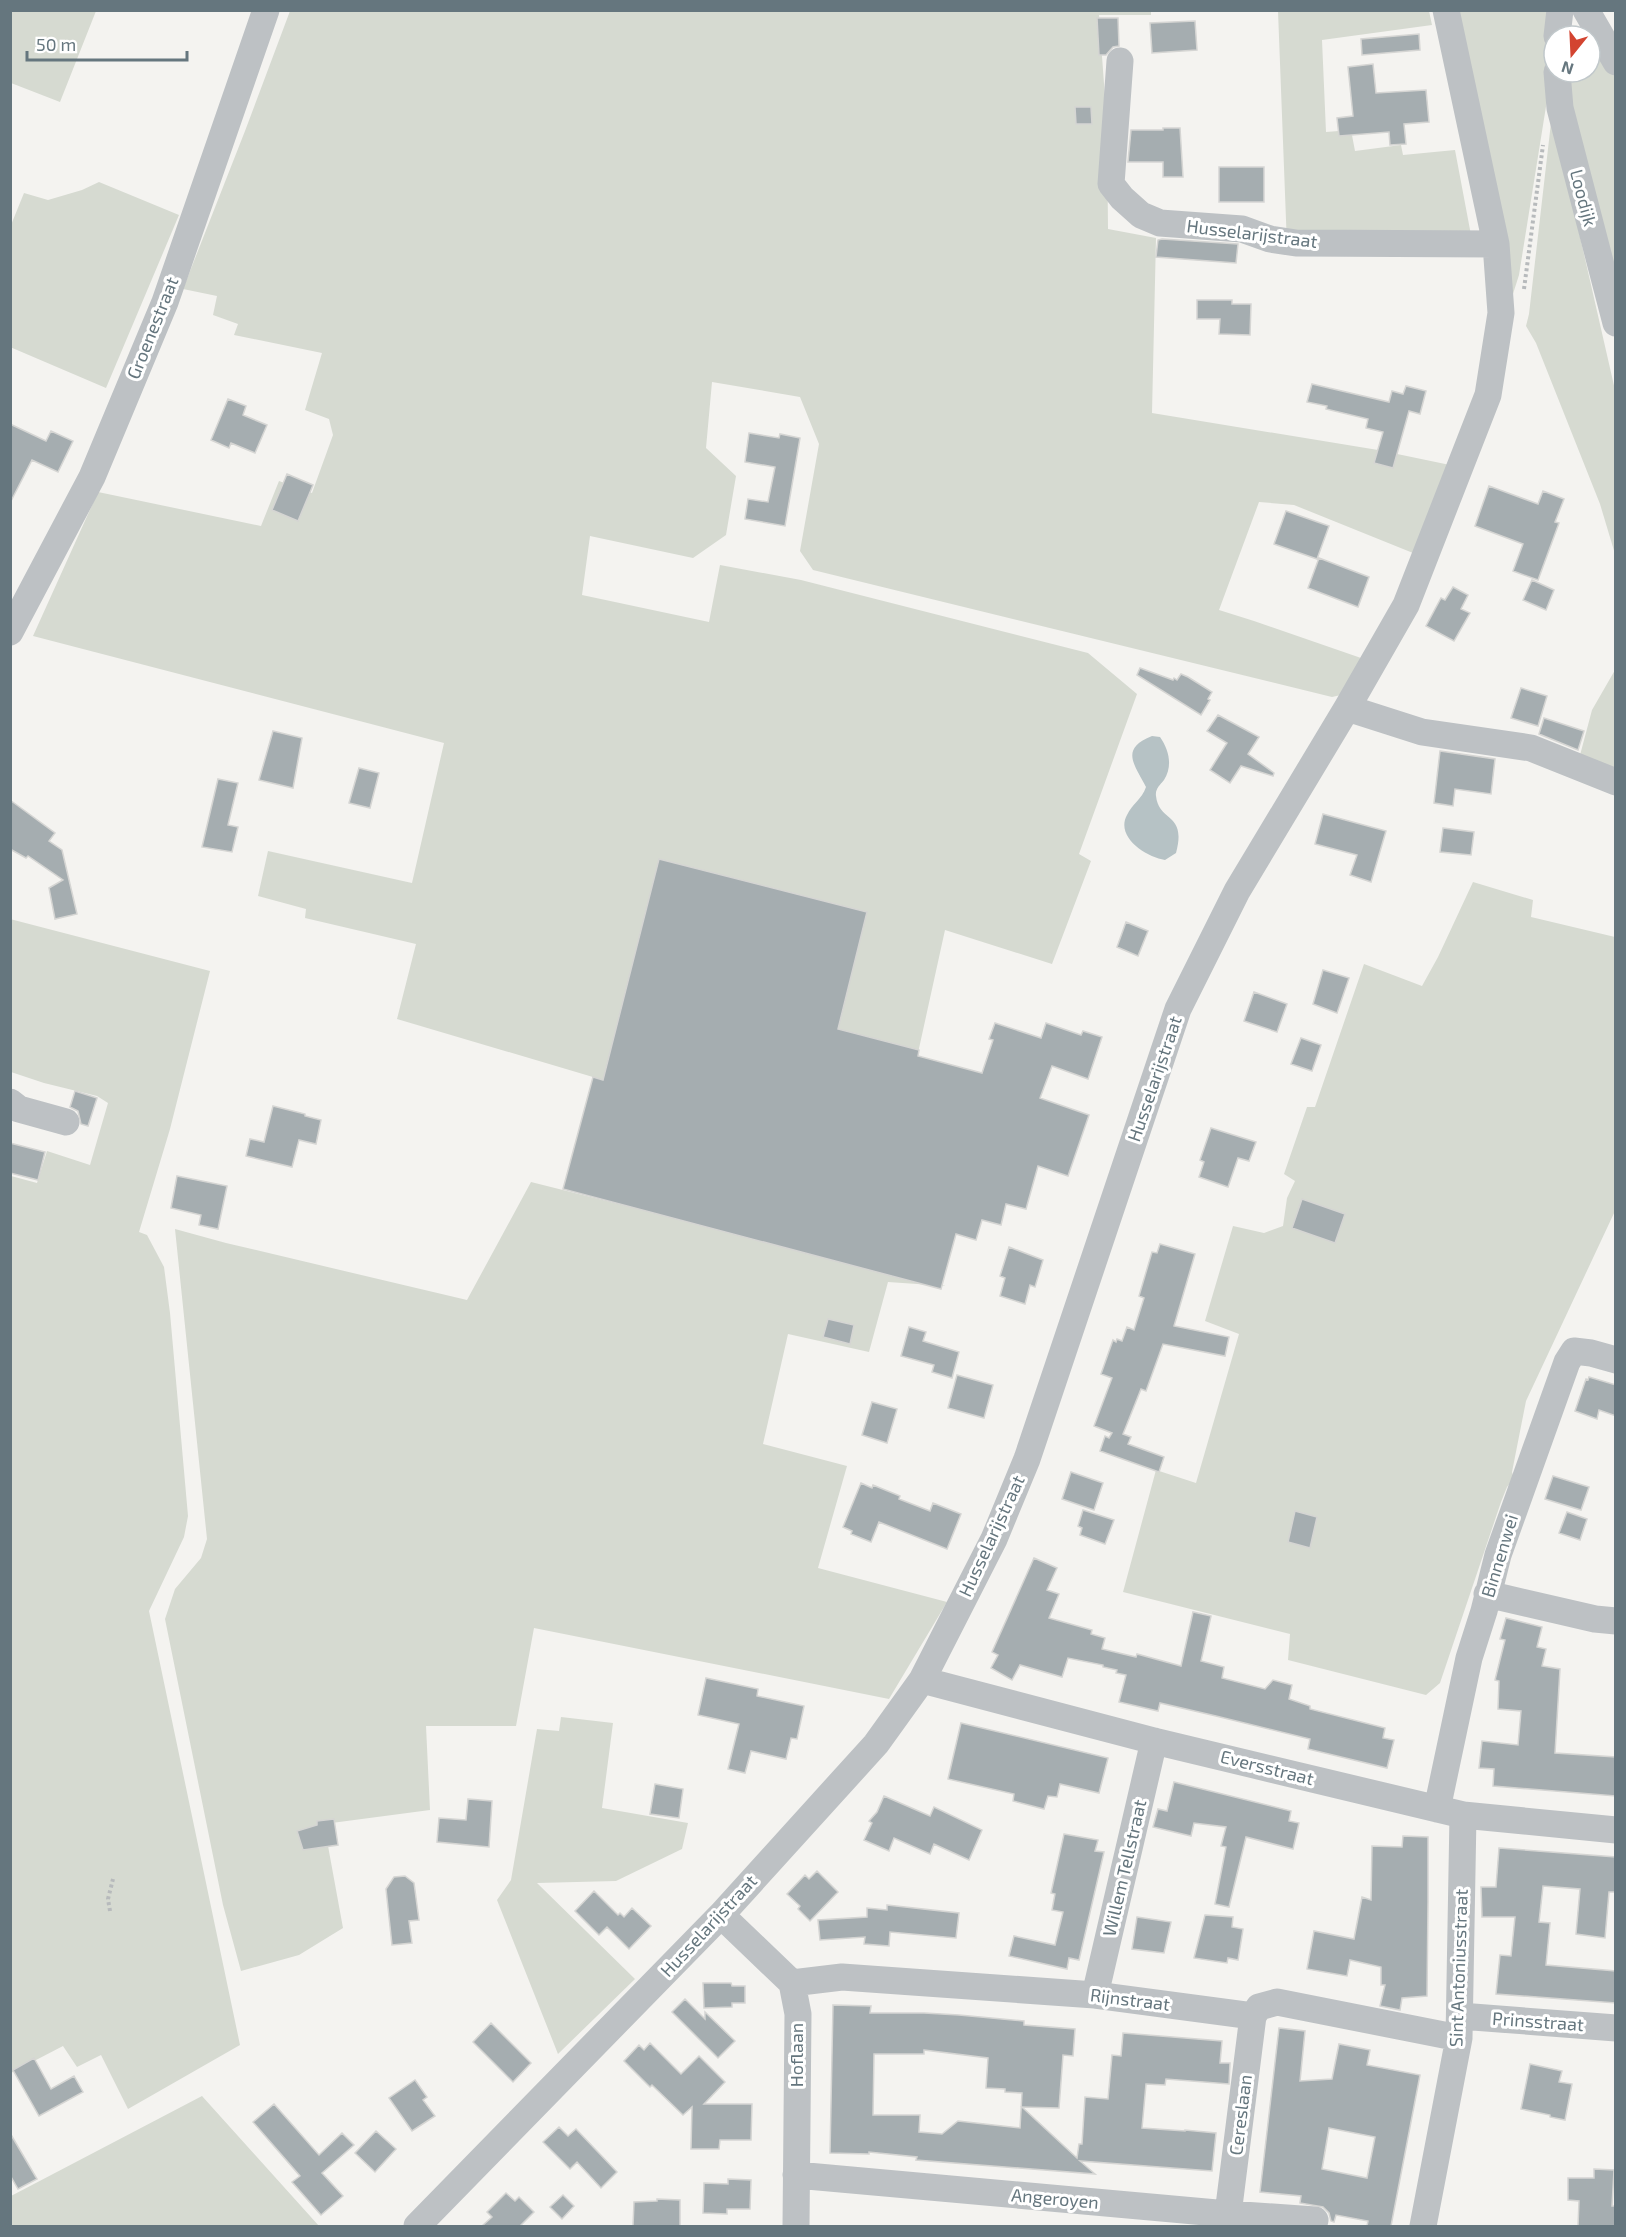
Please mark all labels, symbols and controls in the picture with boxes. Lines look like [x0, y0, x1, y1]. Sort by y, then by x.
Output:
scale bar [27, 24, 188, 62]
north arrow [1542, 24, 1602, 84]
text: 50 m [36, 33, 76, 55]
text: N [1559, 58, 1576, 80]
street label: Loodijk [1566, 167, 1602, 229]
street label: Husselarijstraat [1186, 214, 1319, 252]
street label: Groenestraat [122, 273, 183, 382]
street label: Husselarijstraat [1122, 1013, 1186, 1144]
street label: Husselarijstraat [953, 1471, 1029, 1600]
street label: Binnenwei [1476, 1512, 1522, 1600]
street label: Eversstraat [1218, 1745, 1316, 1789]
street label: Willem Tellstraat [1098, 1797, 1151, 1938]
street label: Husselarijstraat [655, 1870, 761, 1981]
street label: Sint Antoniusstraat [1444, 1888, 1472, 2047]
street label: Rijnstraat [1089, 1983, 1171, 2015]
street label: Prinsstraat [1492, 2007, 1585, 2035]
street label: Hoflaan [785, 2023, 807, 2087]
street label: Cereslaan [1224, 2073, 1256, 2157]
street label: Angeroyen [1010, 2183, 1100, 2213]

